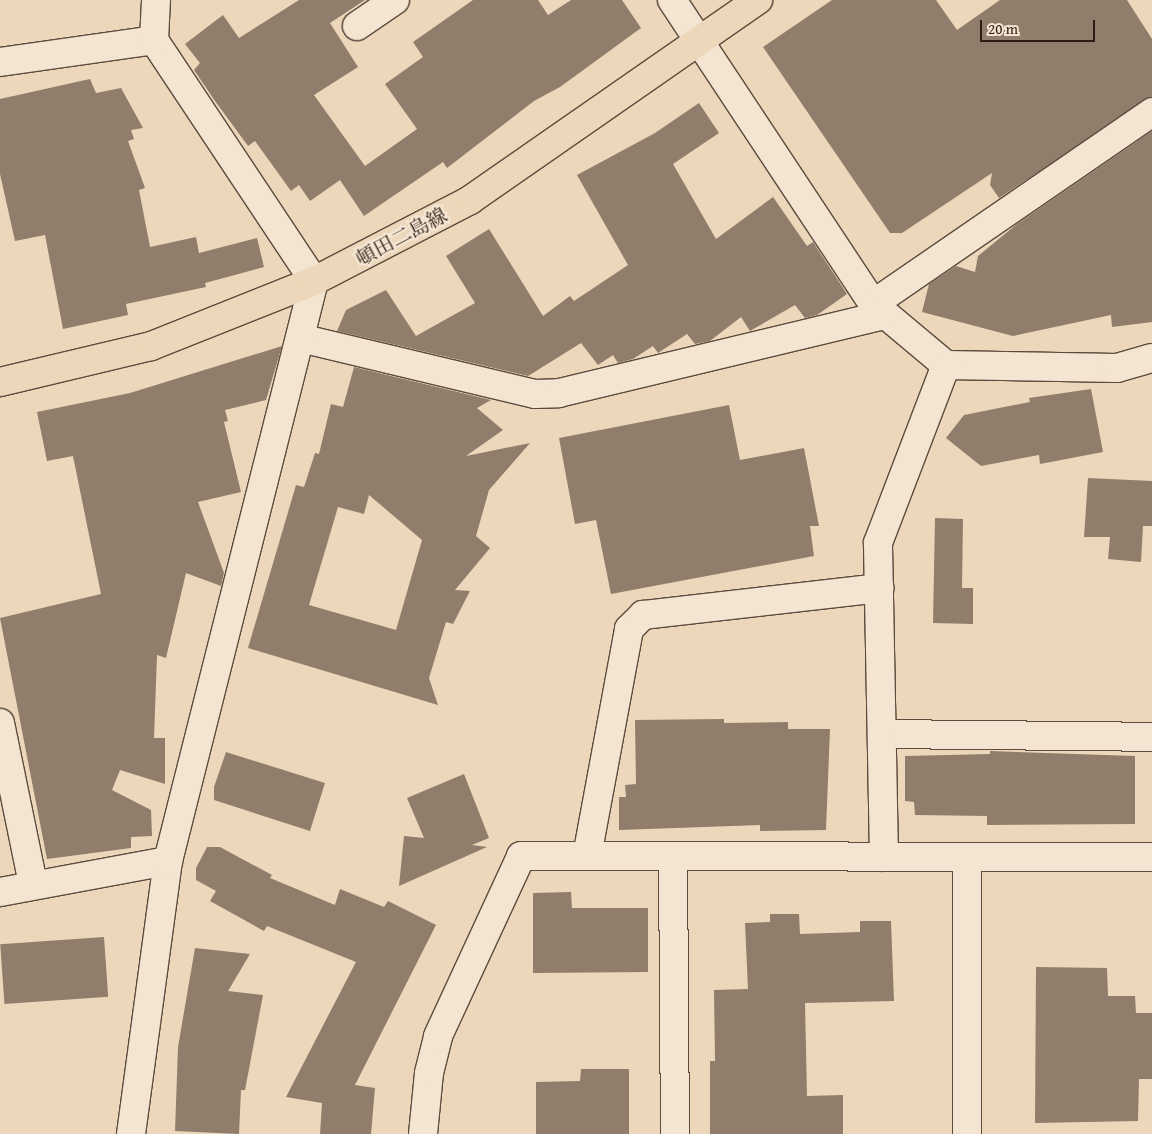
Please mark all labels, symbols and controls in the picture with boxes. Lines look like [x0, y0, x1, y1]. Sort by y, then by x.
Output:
scale bar [982, 10, 1097, 42]
text: 20 m [988, 18, 1018, 39]
street label: 頓田二島線 [351, 202, 451, 270]

